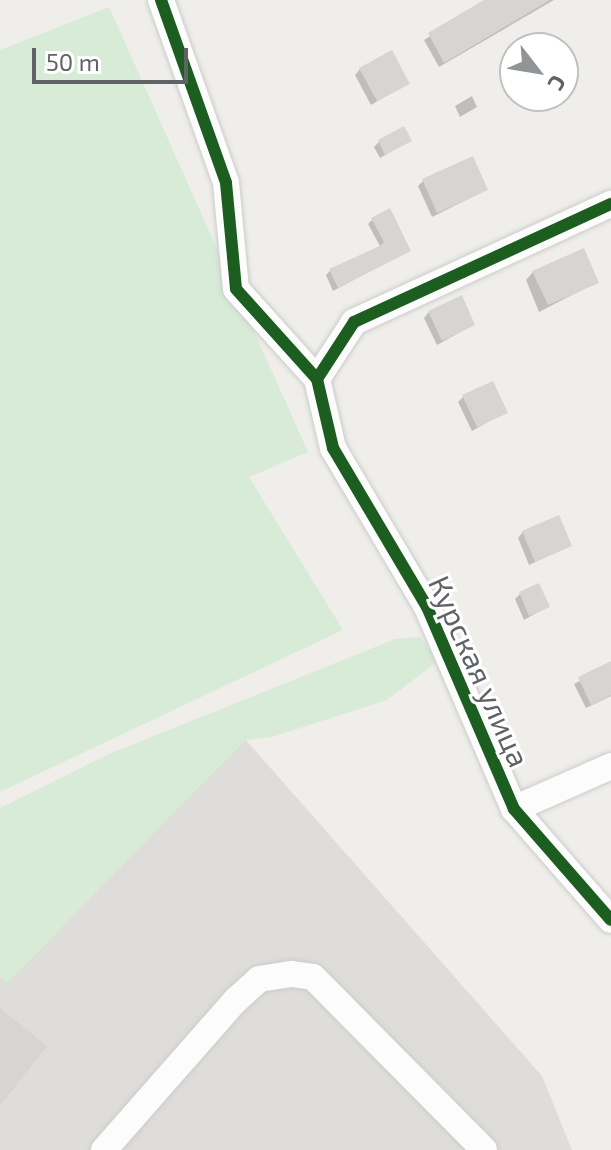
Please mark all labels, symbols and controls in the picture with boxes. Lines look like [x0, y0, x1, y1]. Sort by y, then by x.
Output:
scale bar [36, 32, 192, 82]
north arrow [499, 32, 579, 112]
text: 50 m [46, 47, 100, 76]
text: С [543, 71, 572, 96]
street label: Курская улица [422, 570, 538, 772]

